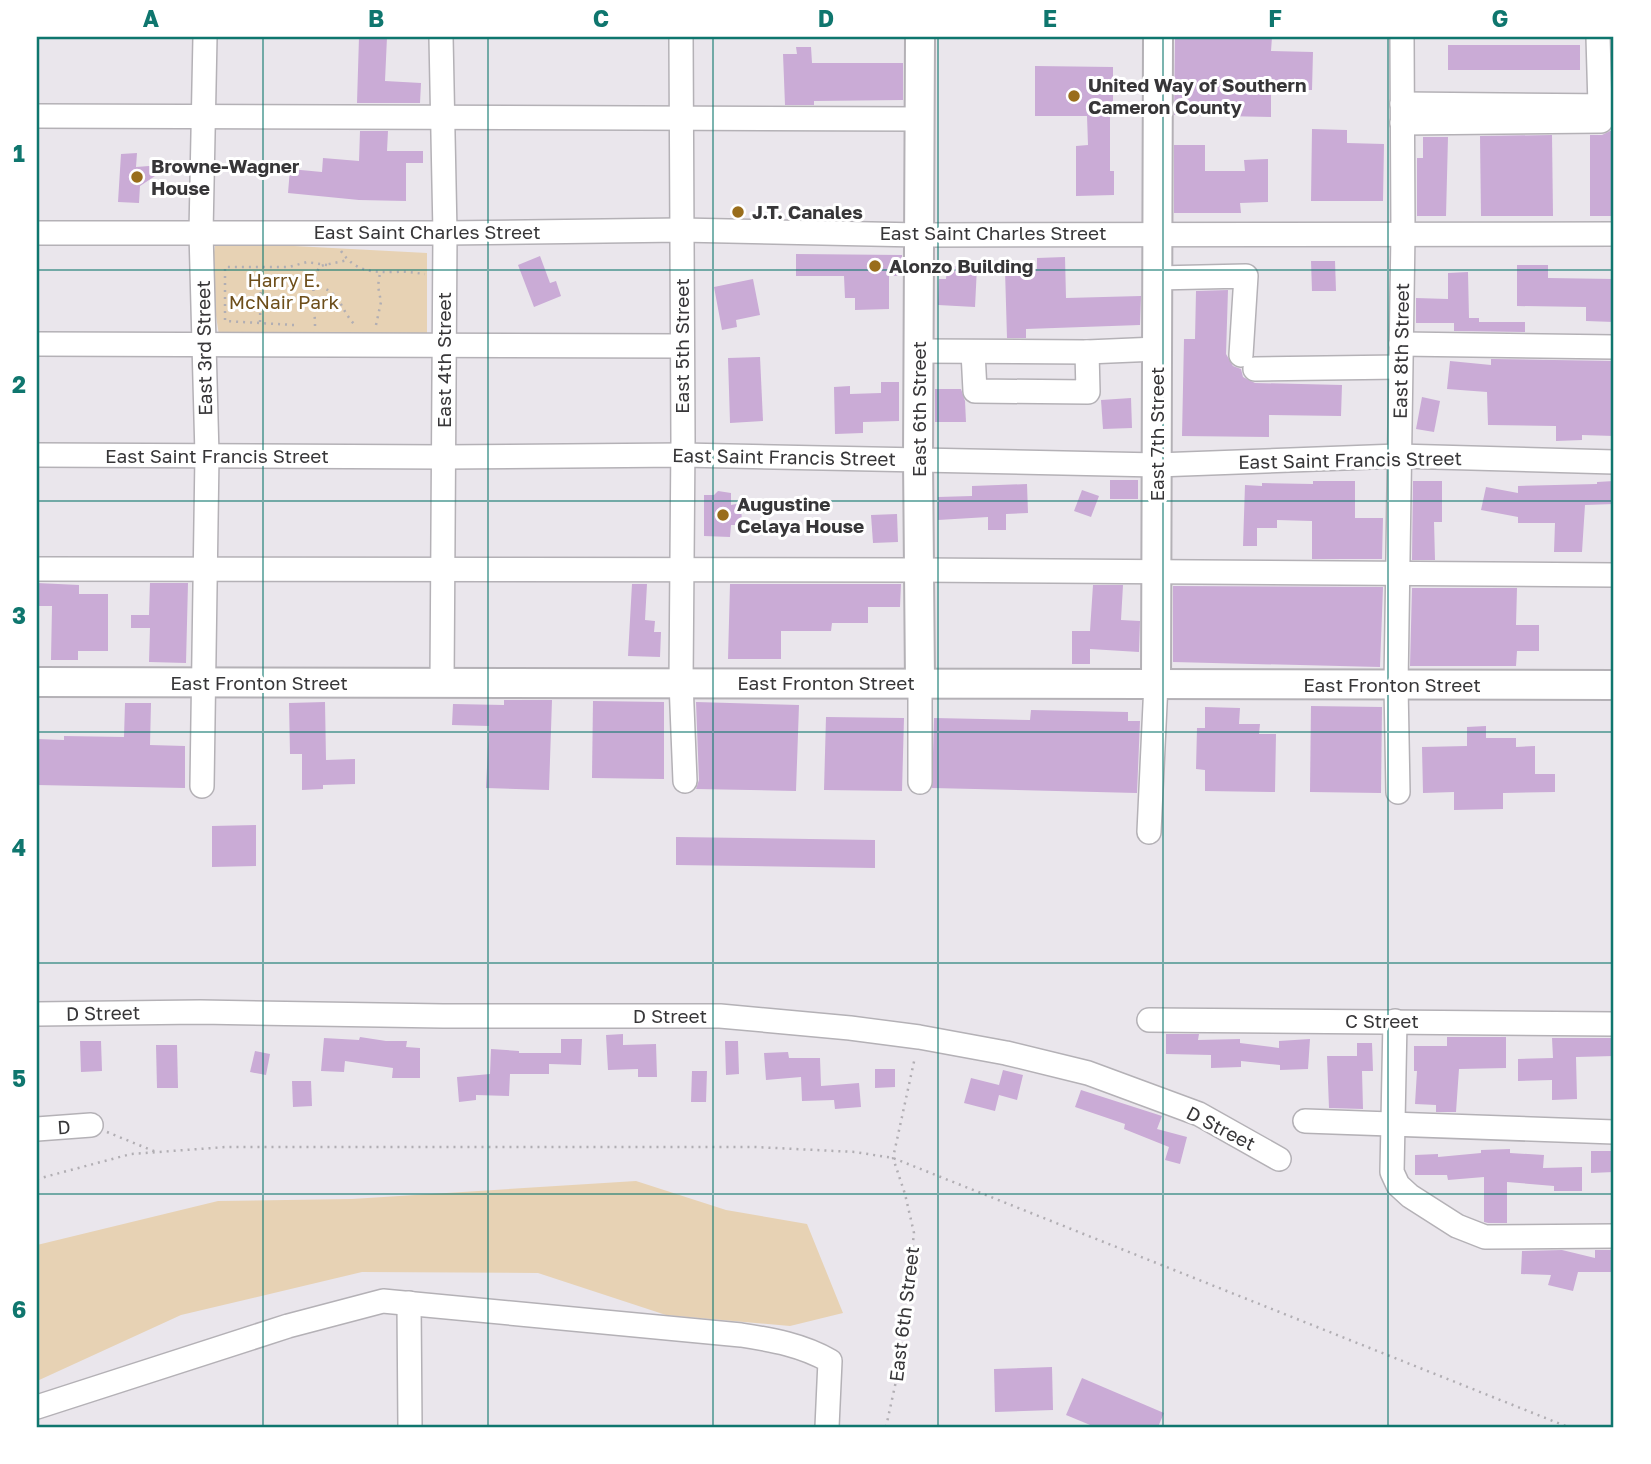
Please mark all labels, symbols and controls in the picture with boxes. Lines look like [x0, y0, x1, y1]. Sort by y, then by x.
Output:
text: A [143, 4, 160, 32]
text: B [368, 4, 384, 32]
text: C [593, 4, 609, 32]
text: D [818, 4, 834, 32]
text: E [1043, 4, 1057, 32]
text: F [1268, 4, 1282, 32]
text: G [1492, 4, 1508, 32]
place label: United Way of Southern Cameron County [1088, 73, 1306, 118]
marker: United Way of Southern Cameron County [1066, 88, 1082, 104]
text: 1 [13, 139, 25, 167]
place label: Browne-Wagner House [151, 154, 300, 199]
marker: Browne-Wagner House [129, 169, 145, 185]
place label: J.T. Canales [752, 200, 863, 223]
marker: J.T. Canales [730, 204, 746, 220]
street label: East Saint Charles Street [313, 220, 541, 243]
street label: East Saint Charles Street [879, 221, 1107, 244]
place label: Alonzo Building [889, 254, 1033, 277]
marker: Alonzo Building [867, 258, 883, 274]
park label: Harry E. McNair Park [229, 268, 339, 313]
street label: East 5th Street [670, 278, 693, 414]
street label: East 3rd Street [191, 280, 216, 416]
street label: East 8th Street [1388, 283, 1413, 419]
street label: East 4th Street [432, 292, 455, 428]
street label: East 6th Street [907, 341, 930, 477]
street label: East 7th Street [1145, 367, 1168, 501]
text: 2 [12, 370, 26, 398]
street label: East Saint Francis Street [672, 443, 896, 470]
street label: East Saint Francis Street [105, 444, 329, 467]
street label: East Saint Francis Street [1238, 446, 1462, 473]
place label: Augustine Celaya House [737, 492, 864, 537]
marker: Augustine Celaya House [715, 507, 731, 523]
text: 3 [12, 601, 26, 629]
street label: East Fronton Street [170, 671, 348, 694]
street label: East Fronton Street [737, 671, 915, 694]
street label: East Fronton Street [1303, 673, 1481, 696]
text: 4 [12, 833, 26, 861]
street label: D Street [66, 1000, 140, 1025]
street label: D Street [633, 1004, 707, 1027]
street label: C Street [1345, 1009, 1419, 1032]
text: 5 [12, 1064, 26, 1092]
street label: D Street [1183, 1100, 1260, 1155]
street label: D [57, 1115, 71, 1138]
street label: East 6th Street [884, 1245, 923, 1383]
text: 6 [12, 1295, 26, 1323]

